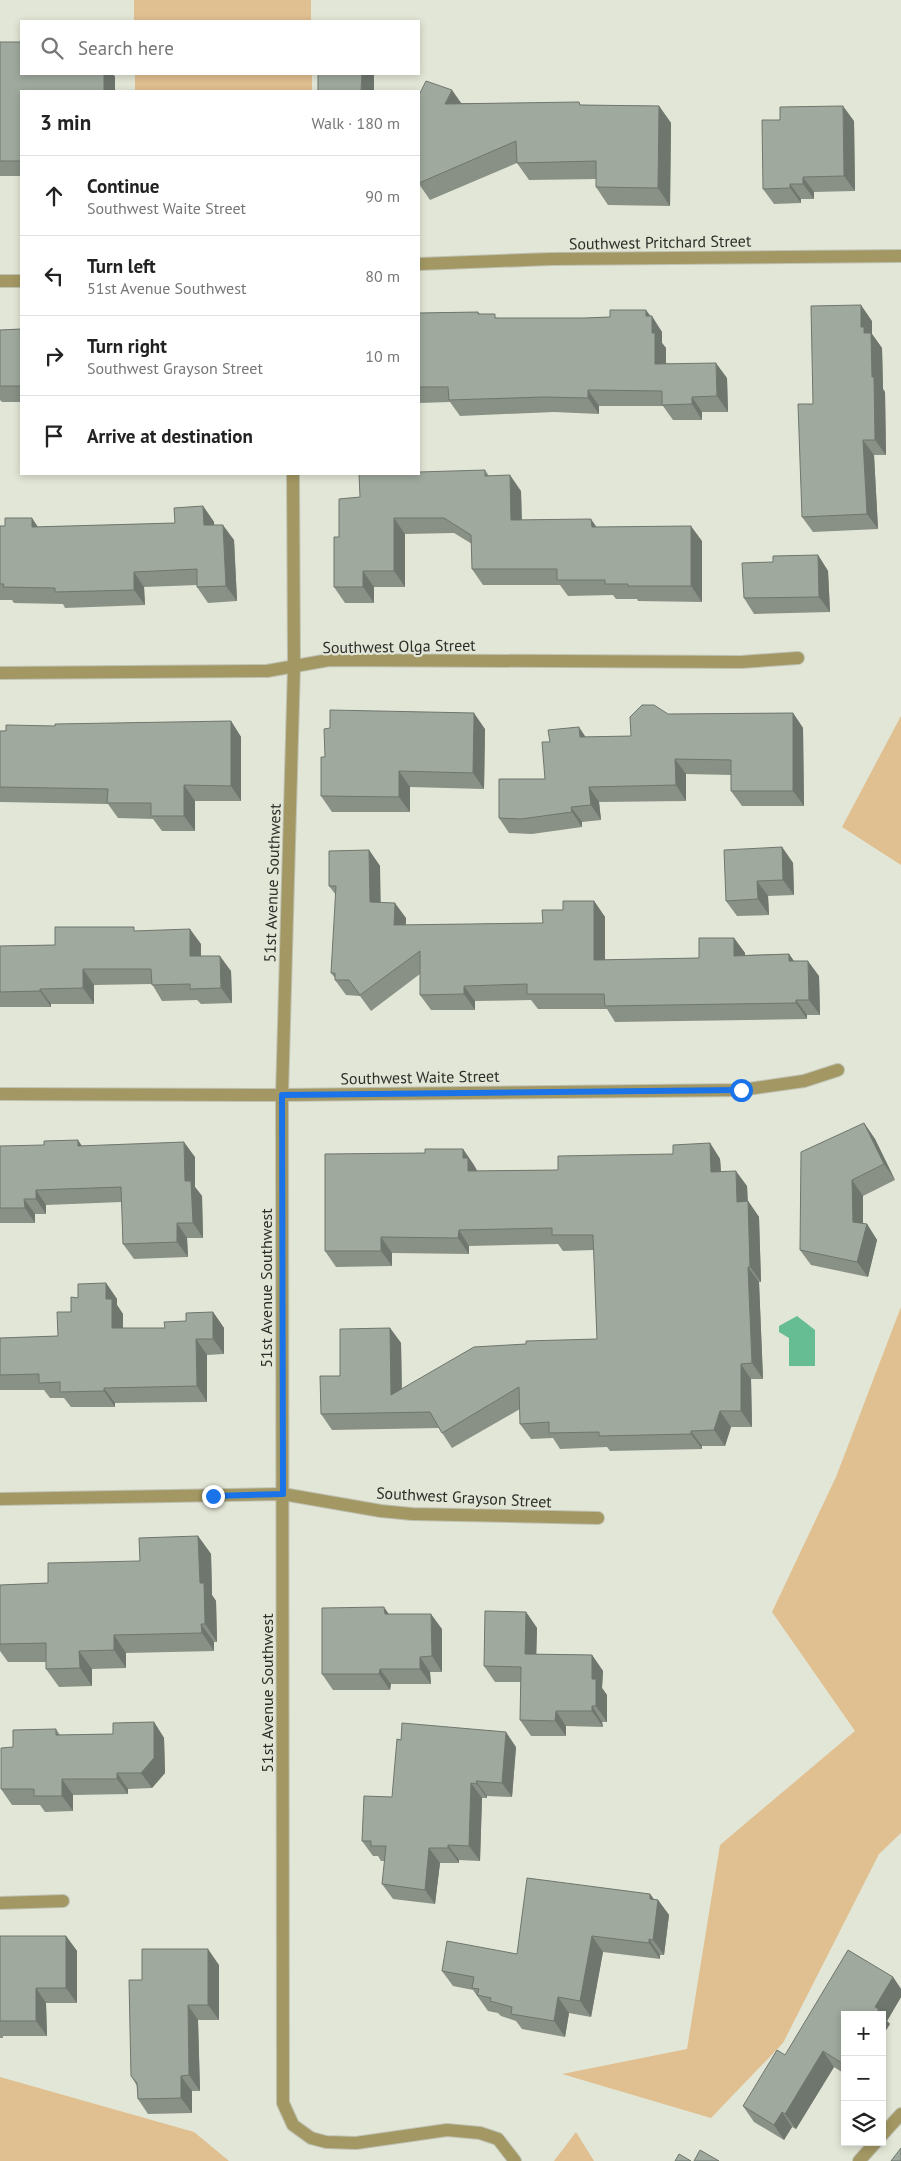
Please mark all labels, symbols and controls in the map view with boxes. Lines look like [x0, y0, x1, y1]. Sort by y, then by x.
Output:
search box [20, 20, 420, 75]
icon: search [38, 34, 66, 62]
text: Search here [78, 36, 174, 60]
text: 3 min [40, 109, 91, 136]
text: Walk · 180 m [311, 113, 400, 133]
text: Continue [87, 174, 159, 198]
icon: ahead [40, 182, 68, 210]
text: 90 m [365, 186, 400, 206]
text: Southwest Waite Street [87, 198, 246, 218]
street label: Southwest Pritchard Street [569, 230, 752, 254]
text: Turn left [87, 254, 156, 278]
icon: left [40, 262, 68, 290]
text: 80 m [365, 266, 400, 286]
text: 51st Avenue Southwest [87, 278, 246, 298]
text: Turn right [87, 334, 167, 358]
icon: right [40, 342, 68, 370]
text: 10 m [365, 346, 400, 366]
text: Southwest Grayson Street [87, 358, 263, 378]
icon: arrive [40, 422, 68, 450]
text: Arrive at destination [87, 424, 253, 448]
street label: Southwest Olga Street [322, 635, 476, 657]
street label: 51st Avenue Southwest [259, 802, 285, 963]
street label: Southwest Waite Street [340, 1066, 500, 1088]
route start [730, 1079, 753, 1102]
street label: 51st Avenue Southwest [256, 1208, 276, 1368]
street label: Southwest Grayson Street [376, 1482, 553, 1512]
route end [202, 1485, 225, 1508]
street label: 51st Avenue Southwest [257, 1613, 277, 1773]
map controls [841, 2011, 886, 2146]
button: + [841, 2011, 886, 2056]
button: − [841, 2056, 886, 2101]
button: layers [841, 2101, 886, 2146]

